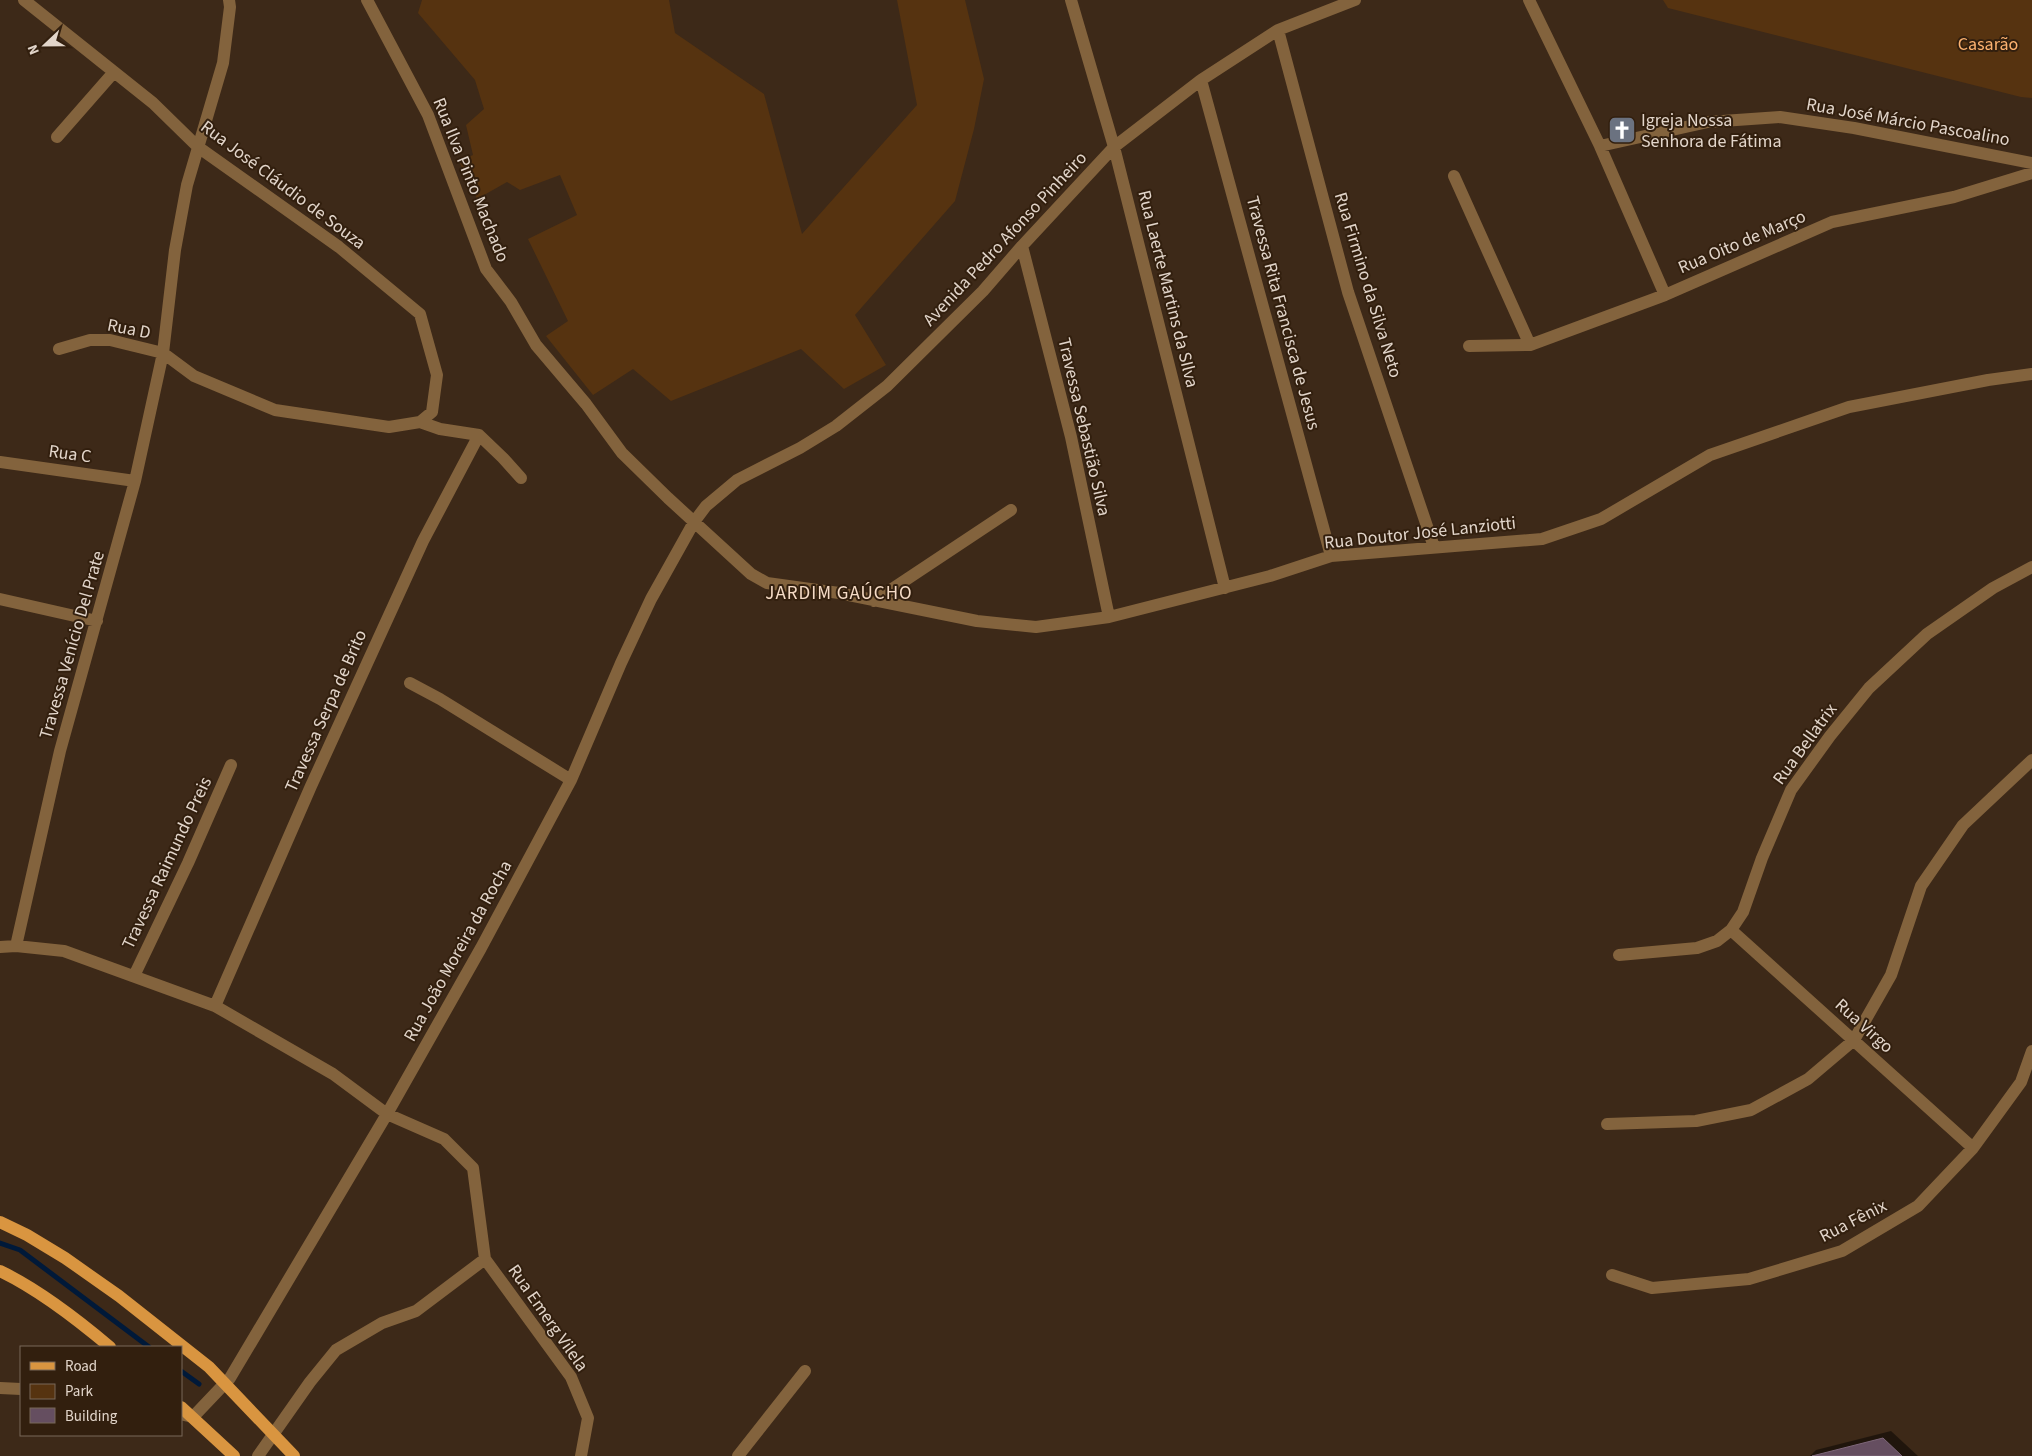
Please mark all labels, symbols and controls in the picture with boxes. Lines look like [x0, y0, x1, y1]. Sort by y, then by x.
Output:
north arrow [20, 20, 70, 70]
park label: Casarão [1958, 32, 2018, 57]
text: N [23, 41, 45, 58]
street label: Rua José Márcio Pascoalino [1804, 92, 2012, 152]
street label: Rua Ilva Pinto Machado [427, 94, 515, 266]
place label: Igreja Nossa Senhora de Fátima [1641, 108, 1782, 154]
street label: Rua José Cláudio de Souza [195, 115, 371, 255]
church icon: Igreja Nossa Senhora de Fátima [1607, 115, 1637, 145]
street label: Avenida Pedro Afonso Pinheiro [917, 146, 1093, 332]
street label: Rua Laerte Martins da SIlva [1131, 188, 1205, 390]
street label: Rua Firmino da Silva Neto [1328, 189, 1408, 381]
street label: Travessa Rita Francisca de Jesus [1240, 193, 1326, 433]
street label: Rua Oito de Março [1674, 204, 1810, 280]
street label: Rua D [105, 313, 153, 345]
street label: Travessa Sebastião Silva [1051, 336, 1117, 518]
street label: Rua C [47, 439, 93, 469]
street label: Rua Doutor José Lanziotti [1323, 511, 1517, 555]
street label: Travessa Venício Del Prate [33, 548, 111, 742]
district label: JARDIM GAÚCHO [765, 580, 913, 607]
street label: Travessa Serpa de Brito [279, 626, 373, 796]
street label: Rua Bellatrix [1767, 698, 1843, 790]
street label: Travessa Raimundo Preis [116, 773, 218, 953]
street label: Rua João Moreira da Rocha [398, 856, 518, 1046]
street label: Rua Virgo [1829, 993, 1899, 1059]
street label: Rua Fênix [1815, 1193, 1891, 1249]
street label: Rua Emerg Vilela [502, 1259, 594, 1377]
legend [20, 1346, 182, 1436]
text: Road [65, 1356, 97, 1377]
text: Park [65, 1381, 94, 1402]
text: Building [65, 1406, 118, 1427]

